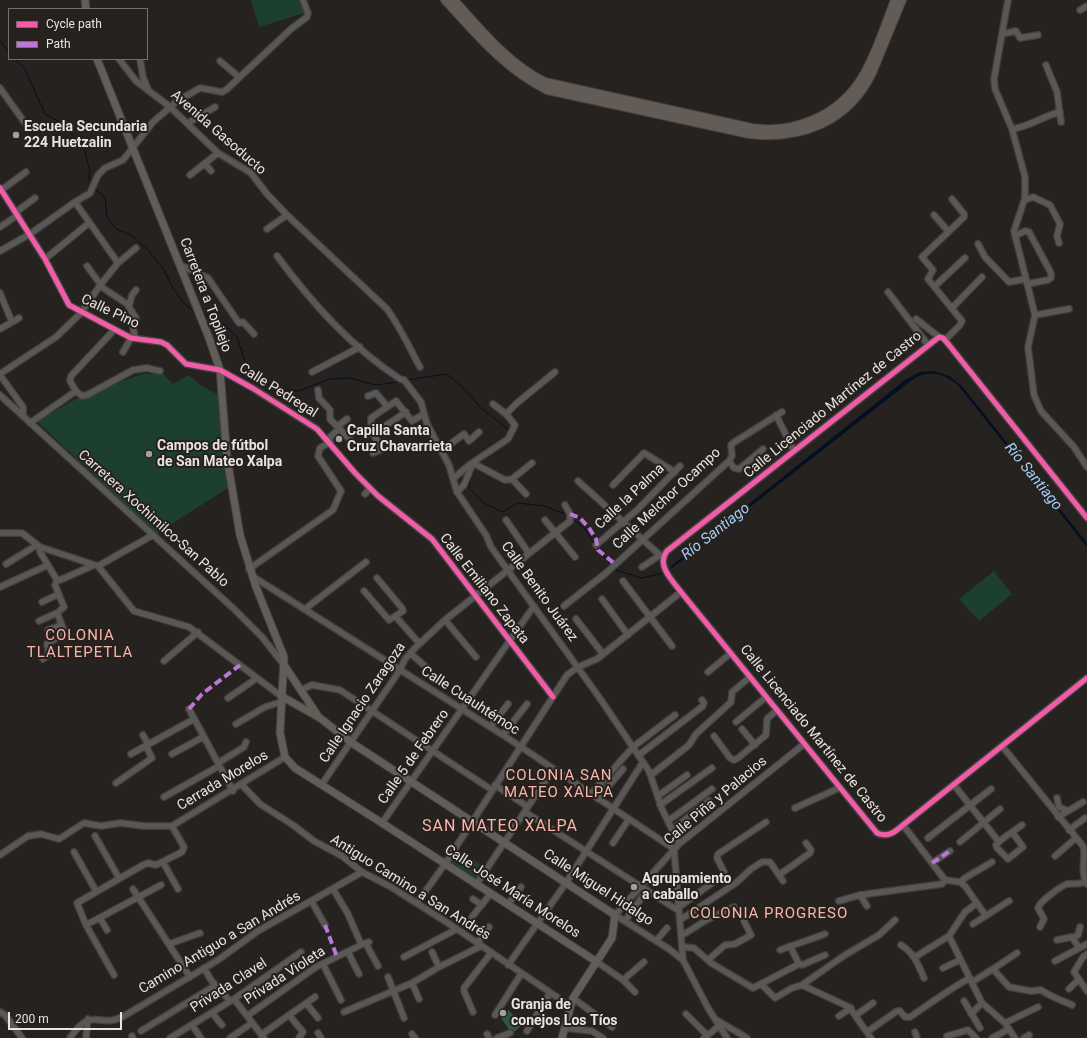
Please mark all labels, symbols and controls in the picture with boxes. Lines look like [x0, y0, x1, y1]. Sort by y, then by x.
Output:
legend [8, 8, 148, 60]
text: Cycle path [46, 17, 102, 31]
text: Path [46, 37, 71, 51]
street label: Avenida Gasoducto [167, 87, 269, 179]
place label: Escuela Secundaria 224 Huetzalin [24, 119, 147, 152]
marker: Escuela Secundaria 224 Huetzalin [11, 130, 21, 140]
street label: Carretera a Topilejo [175, 235, 235, 355]
street label: Calle Pino [78, 291, 142, 333]
street label: Calle Licenciado Martínez de Castro [741, 328, 925, 482]
street label: Calle Pedregal [236, 360, 320, 422]
place label: Capilla Santa Cruz Chavarrieta [347, 423, 452, 456]
marker: Capilla Santa Cruz Chavarrieta [334, 434, 344, 444]
place label: Campos de fútbol de San Mateo Xalpa [157, 438, 282, 470]
water label: Río Santiago [1000, 440, 1066, 514]
street label: Calle Melchor Ocampo [610, 445, 724, 553]
street label: Carretera Xochimilco-San Pablo [74, 447, 232, 591]
marker: Campos de fútbol de San Mateo Xalpa [144, 449, 154, 459]
street label: Calle la Palma [592, 461, 668, 533]
water label: Río Santiago [678, 500, 754, 564]
street label: Calle Emiliano Zapata [436, 530, 532, 648]
street label: Calle Benito Juárez [497, 539, 581, 645]
district label: COLONIA TLALTEPETLA [27, 627, 133, 662]
street label: Calle Ignacio Zaragoza [316, 639, 410, 767]
street label: Calle Licenciado Martínez de Castro [736, 642, 890, 826]
street label: Calle Cuauhtémoc [418, 663, 522, 739]
street label: Calle 5 de Febrero [375, 706, 453, 808]
street label: Cerrada Morelos [174, 747, 272, 815]
street label: Calle Piña y Palacios [661, 753, 771, 849]
district label: COLONIA SAN MATEO XALPA [504, 767, 614, 802]
district label: SAN MATEO XALPA [422, 817, 578, 837]
street label: Antiguo Camino a San Andrés [327, 832, 493, 944]
street label: Calle José María Morelos [441, 842, 583, 942]
street label: Calle Miguel Hidalgo [540, 846, 656, 930]
place label: Agrupamiento a caballo [642, 871, 731, 904]
marker: Agrupamiento a caballo [629, 882, 639, 892]
street label: Camino Antiguo a San Andrés [136, 888, 304, 998]
district label: COLONIA PROGRESO [690, 905, 848, 923]
street label: Privada Violeta [241, 943, 329, 1009]
street label: Privada Clavel [188, 955, 270, 1017]
place label: Granja de conejos Los Tíos [511, 997, 618, 1030]
scale bar [10, 1004, 124, 1030]
marker: Granja de conejos Los Tíos [498, 1008, 508, 1018]
text: 200 m [15, 1012, 49, 1026]

